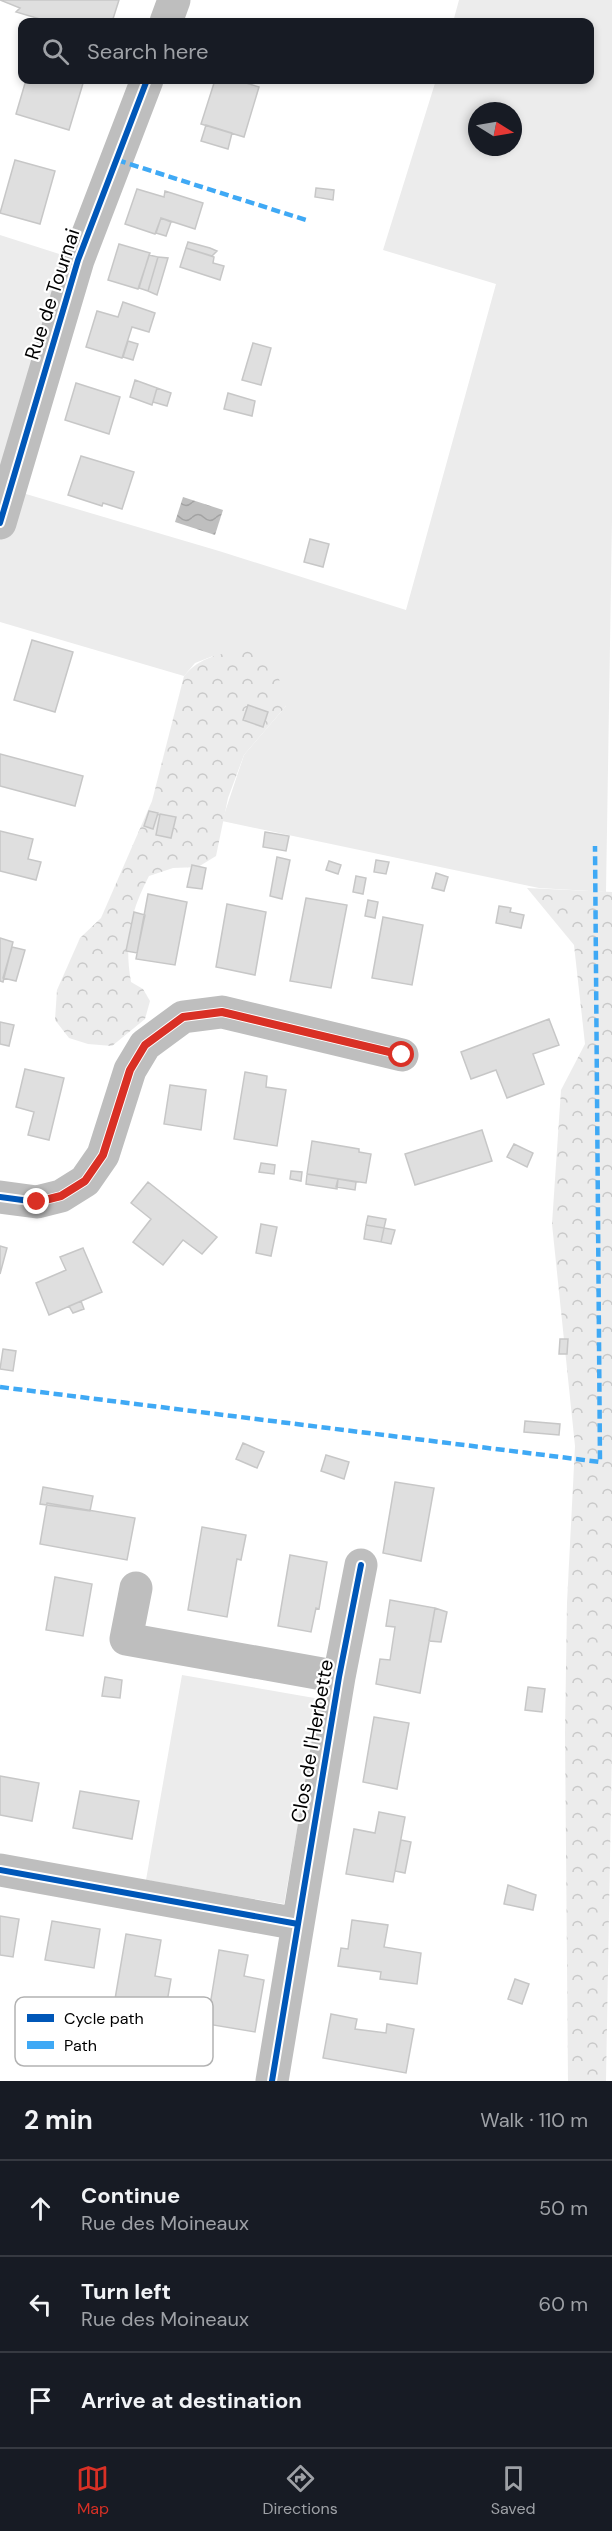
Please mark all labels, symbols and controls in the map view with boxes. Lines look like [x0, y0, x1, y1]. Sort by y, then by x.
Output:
search box [18, 18, 594, 84]
icon: search [39, 35, 72, 68]
text: Search here [87, 37, 208, 66]
north arrow [468, 102, 522, 156]
street label: Rue de Tournai [19, 225, 85, 363]
route start [388, 1041, 414, 1067]
route end [23, 1188, 49, 1214]
street label: Clos de l'Herbette [285, 1657, 339, 1825]
legend [15, 1997, 213, 2066]
text: Cycle path [64, 2008, 144, 2029]
text: Path [64, 2035, 97, 2056]
text: 2 min [24, 2103, 93, 2137]
text: Walk · 110 m [480, 2107, 588, 2133]
text: Continue [81, 2181, 180, 2210]
icon: ahead [24, 2192, 57, 2225]
text: 50 m [539, 2195, 588, 2221]
text: Rue des Moineaux [81, 2210, 249, 2236]
text: Turn left [81, 2277, 171, 2306]
icon: left [24, 2288, 57, 2321]
text: 60 m [539, 2291, 588, 2317]
text: Rue des Moineaux [81, 2306, 249, 2332]
icon: arrive [24, 2384, 57, 2417]
text: Arrive at destination [81, 2386, 302, 2415]
tab: Map [76, 2462, 109, 2519]
tab: Directions [262, 2462, 338, 2519]
tab: Saved [491, 2462, 536, 2519]

